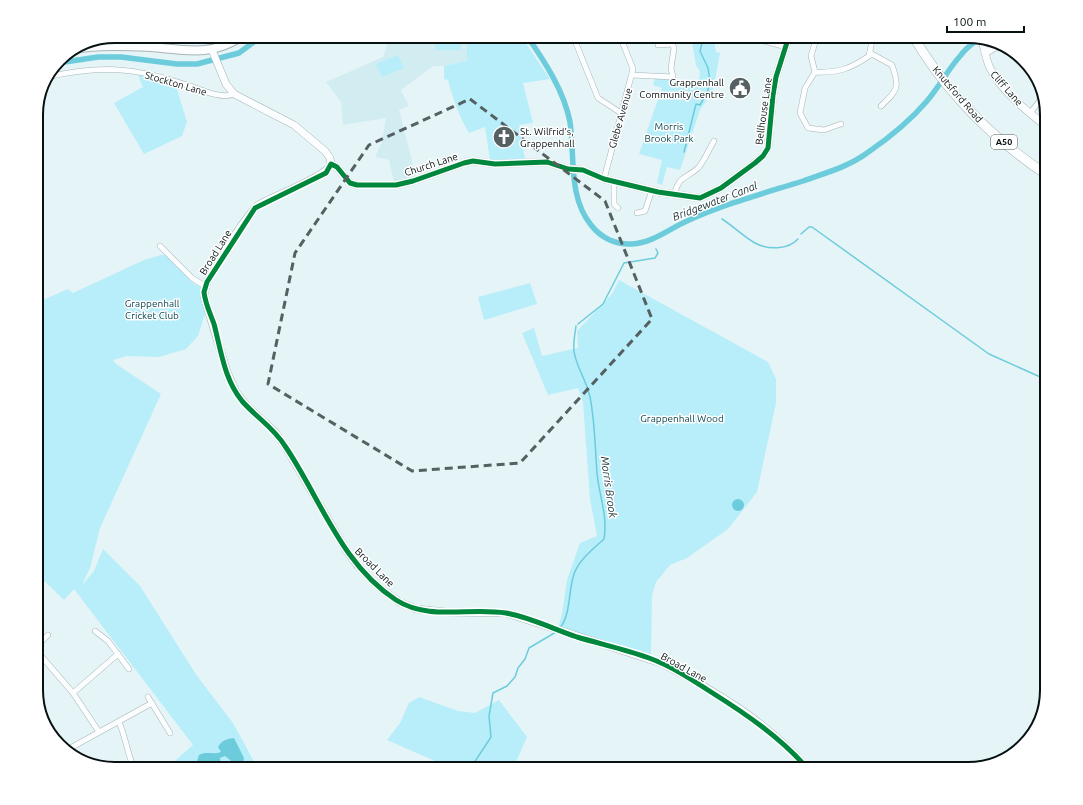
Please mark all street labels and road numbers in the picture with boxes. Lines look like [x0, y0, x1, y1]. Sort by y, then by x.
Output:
street label: Knutsford Road [930, 64, 985, 125]
street label: Stockton Lane [144, 69, 208, 98]
street label: Cliff Lane [988, 69, 1025, 108]
street label: Bellhouse Lane [753, 77, 774, 146]
street label: Glebe Avenue [607, 87, 634, 150]
road number: A50 [991, 135, 1017, 149]
street label: Church Lane [403, 151, 459, 178]
street label: Broad Lane [197, 228, 234, 277]
street label: Broad Lane [353, 546, 396, 589]
street label: Broad Lane [659, 650, 709, 685]

